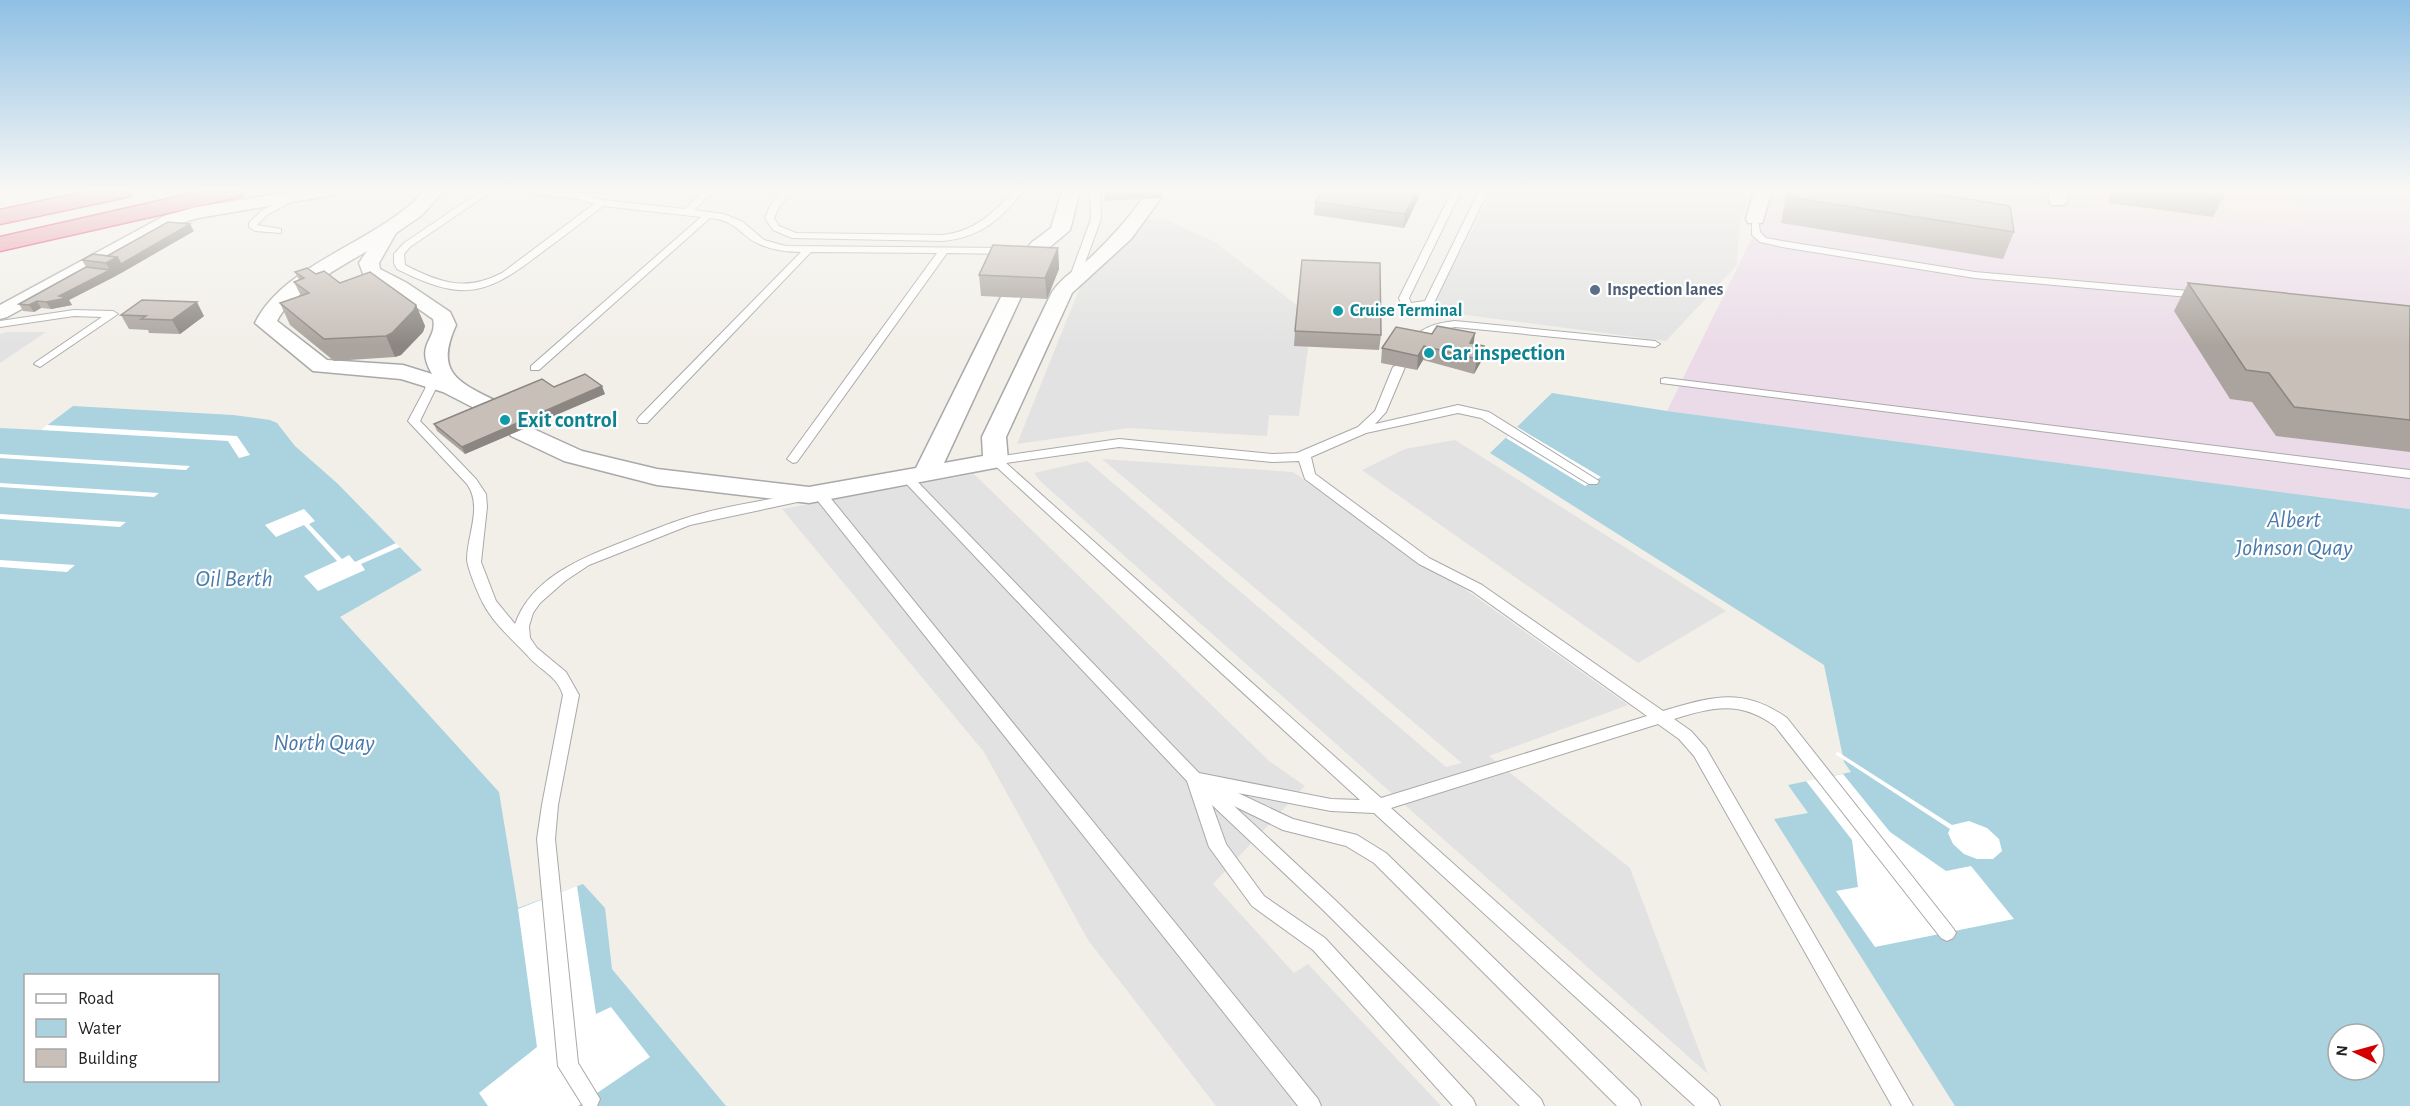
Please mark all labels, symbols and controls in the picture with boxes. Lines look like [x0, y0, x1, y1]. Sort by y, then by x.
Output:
place label: Inspection lanes [1607, 281, 1723, 299]
marker: Inspection lanes [1588, 283, 1602, 297]
place label: Cruise Terminal [1350, 302, 1462, 320]
marker: Cruise Terminal [1331, 304, 1345, 318]
place label: Car inspection [1441, 342, 1565, 364]
marker: Car inspection [1422, 346, 1436, 360]
place label: Exit control [517, 409, 617, 431]
marker: Exit control [498, 413, 512, 427]
water label: Albert Johnson Quay [2234, 508, 2353, 560]
water label: Oil Berth [195, 567, 273, 591]
water label: North Quay [273, 731, 375, 755]
legend [24, 974, 219, 1082]
text: Road [78, 990, 114, 1008]
text: Water [78, 1020, 121, 1038]
north arrow [2326, 1022, 2386, 1082]
text: N [2334, 1045, 2351, 1057]
text: Building [78, 1050, 138, 1068]

